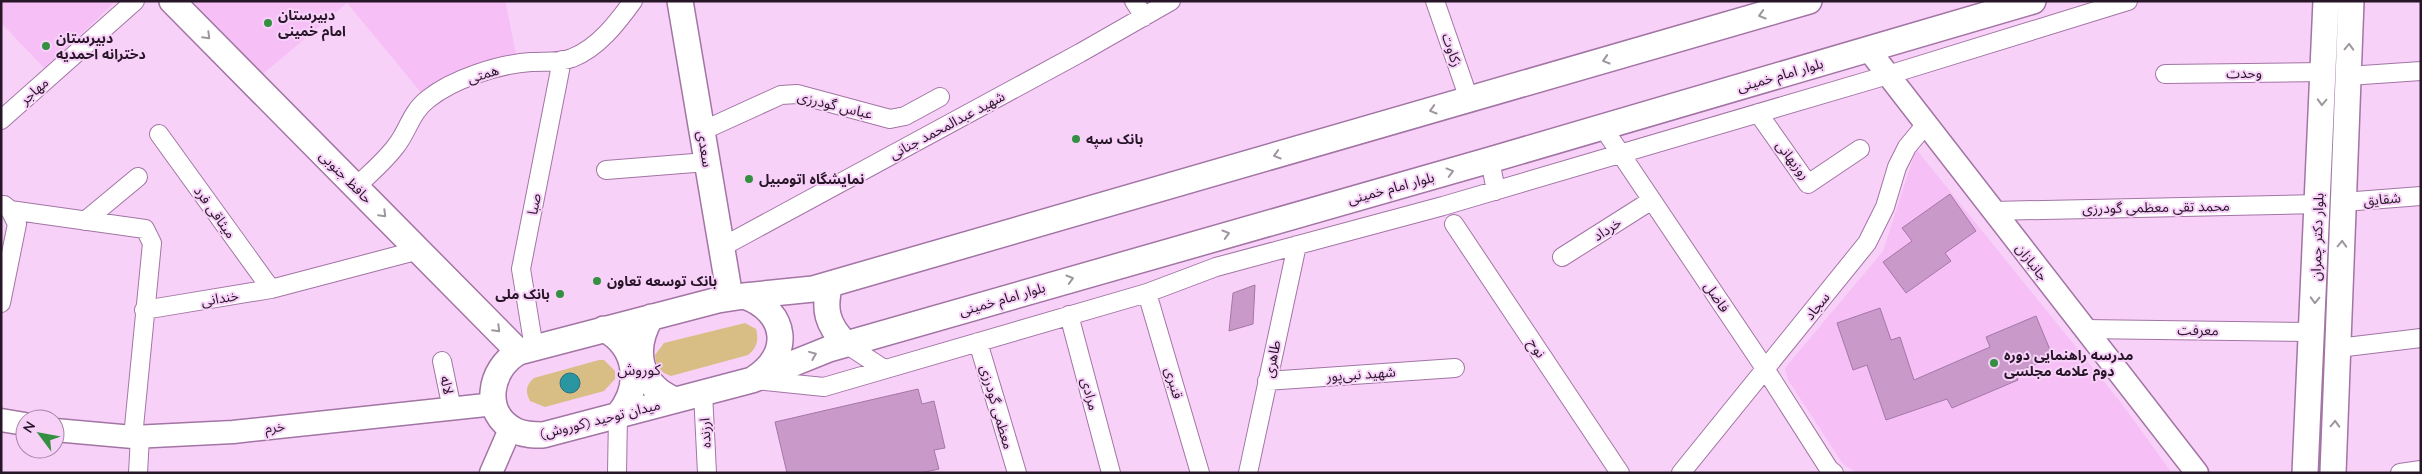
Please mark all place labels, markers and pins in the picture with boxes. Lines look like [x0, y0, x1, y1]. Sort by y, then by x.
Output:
place label: دبیرستان امام خمینی [278, 6, 346, 42]
marker: دبیرستان امام خمینی [262, 17, 274, 29]
place label: دبیرستان دخترانه احمدیه [56, 29, 146, 63]
marker: دبیرستان دخترانه احمدیه [40, 40, 52, 52]
place label: بانک سپه [1086, 130, 1143, 149]
marker: بانک سپه [1070, 133, 1082, 145]
place label: نمایشگاه اتومبیل [759, 170, 865, 188]
marker: نمایشگاه اتومبیل [743, 173, 755, 185]
place label: بانک توسعه تعاون [607, 272, 717, 290]
marker: بانک توسعه تعاون [591, 275, 603, 287]
place label: بانک ملی [495, 285, 550, 303]
marker: بانک ملی [554, 288, 566, 300]
place label: مدرسه راهنمایی دوره دوم علامه مجلسی [2004, 346, 2133, 382]
marker: مدرسه راهنمایی دوره دوم علامه مجلسی [1988, 357, 2000, 369]

